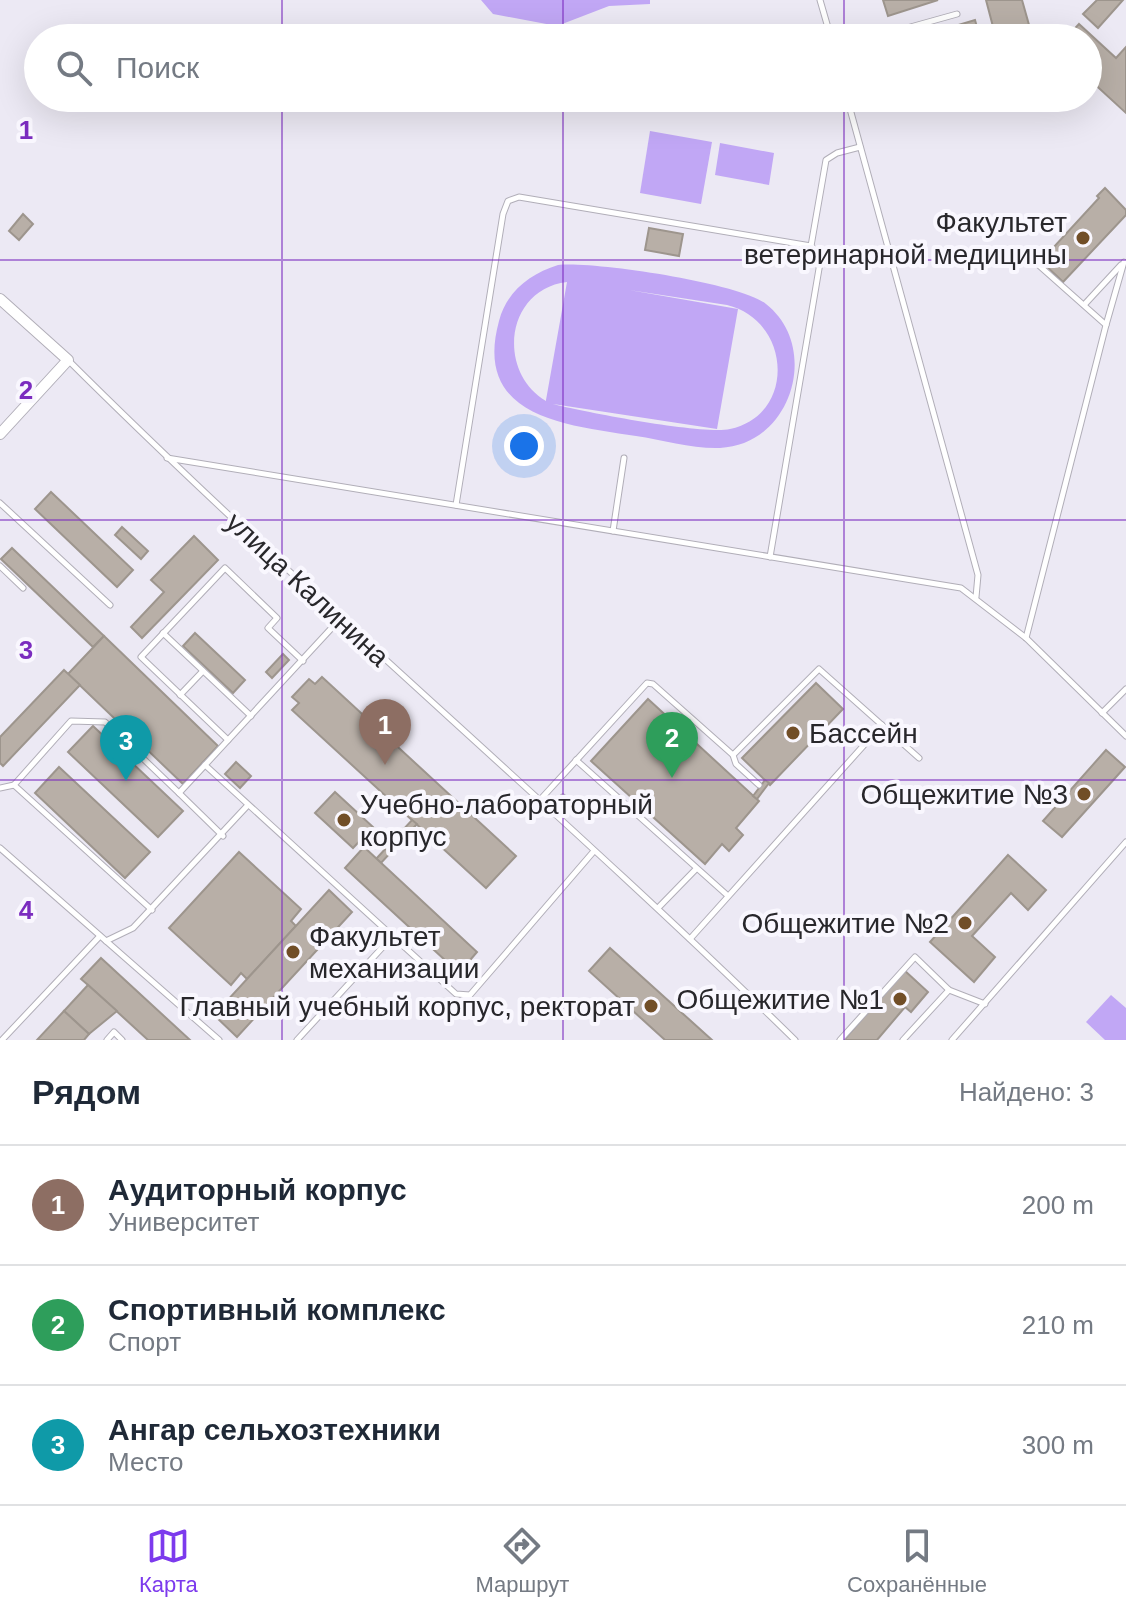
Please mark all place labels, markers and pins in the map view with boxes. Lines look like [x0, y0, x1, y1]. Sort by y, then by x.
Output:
place label: Факультет ветеринарной медицины [744, 207, 1067, 270]
marker: Факультет ветеринарной медицины [1074, 229, 1092, 247]
pin: 1 [359, 699, 411, 765]
pin: 2 [646, 712, 698, 778]
pin: 3 [100, 715, 152, 781]
place label: Бассейн [809, 718, 918, 749]
marker: Бассейн [784, 724, 802, 742]
place label: Общежитие №3 [860, 779, 1068, 810]
marker: Общежитие №3 [1075, 785, 1093, 803]
place label: Учебно-лабораторный корпус [360, 789, 653, 852]
marker: Учебно-лабораторный корпус [335, 811, 353, 829]
place label: Общежитие №2 [741, 908, 949, 939]
marker: Общежитие №2 [956, 914, 974, 932]
place label: Факультет механизации [309, 921, 479, 984]
marker: Факультет механизации [284, 943, 302, 961]
place label: Общежитие №1 [676, 984, 884, 1015]
marker: Общежитие №1 [891, 990, 909, 1008]
place label: Главный учебный корпус, ректорат [179, 991, 635, 1022]
marker: Главный учебный корпус, ректорат [642, 997, 660, 1015]

